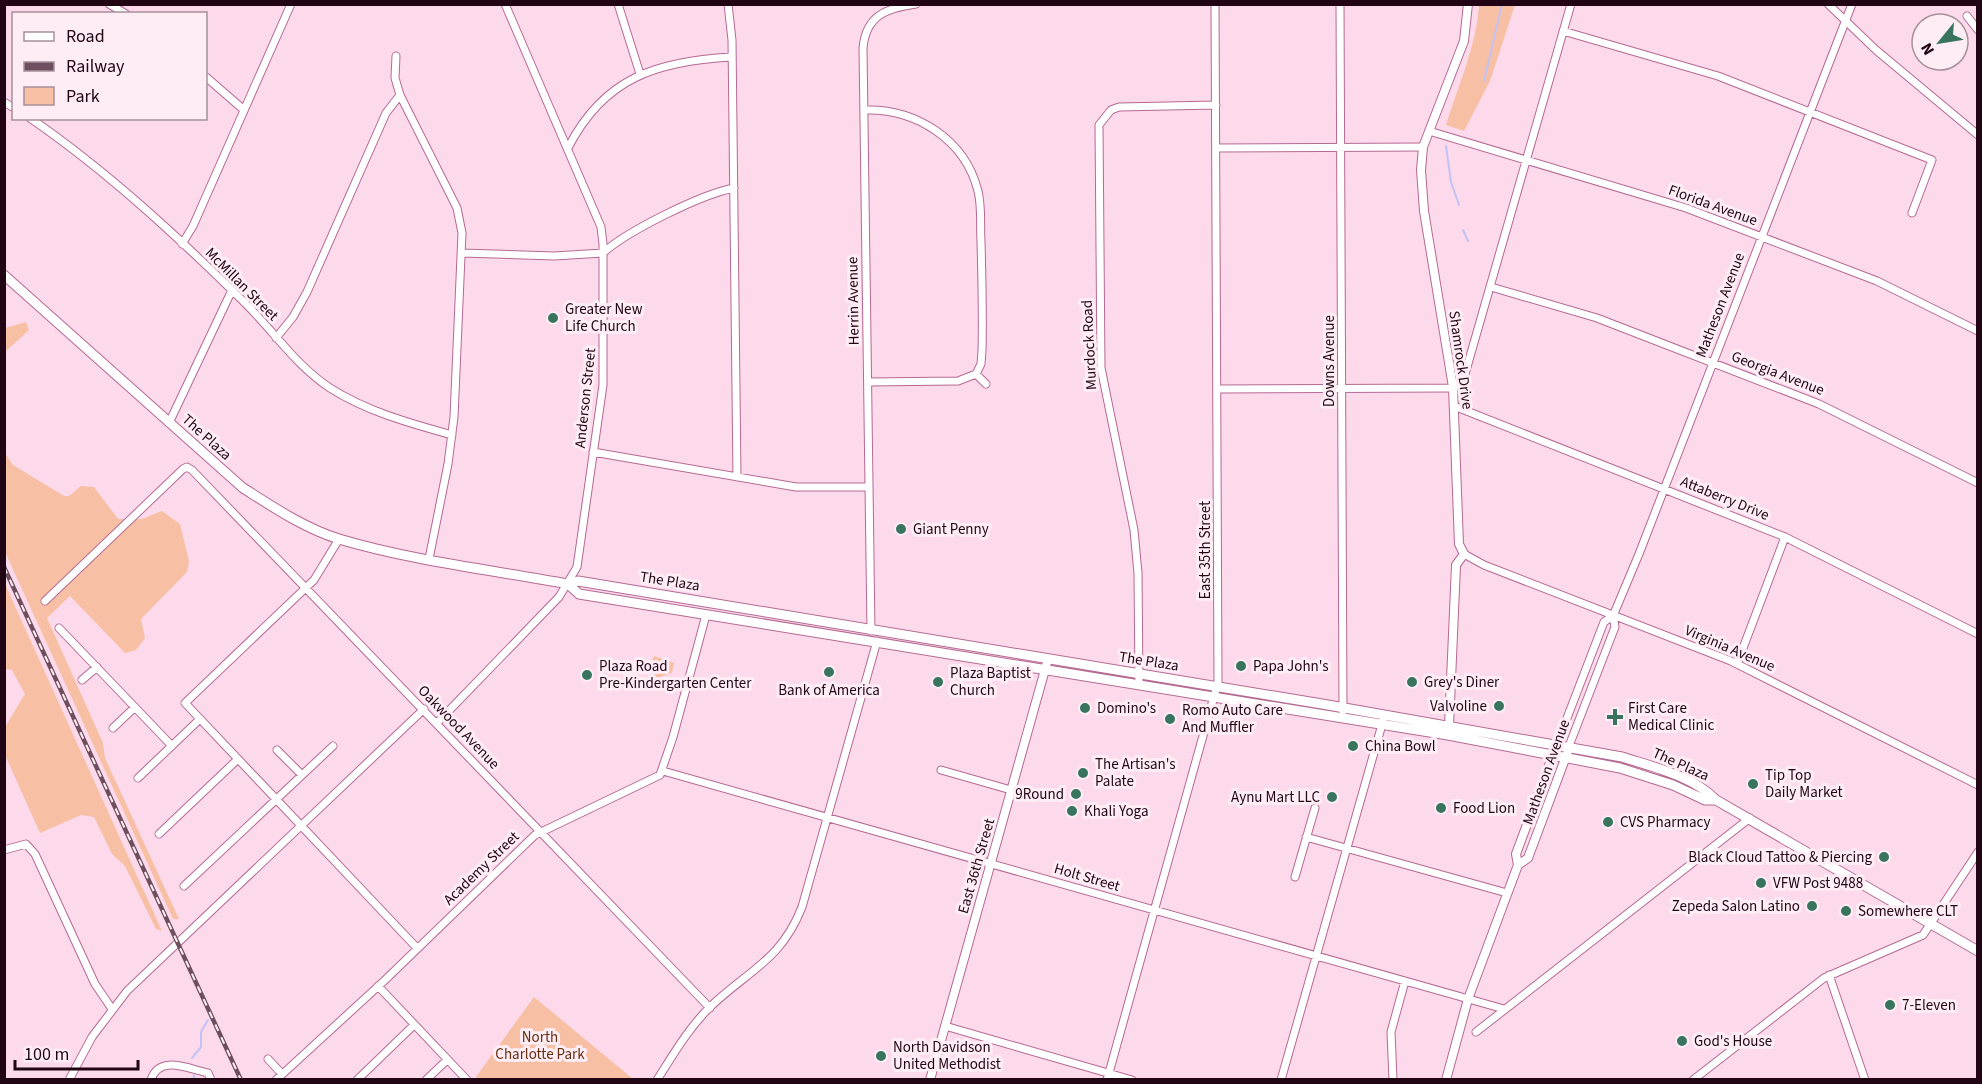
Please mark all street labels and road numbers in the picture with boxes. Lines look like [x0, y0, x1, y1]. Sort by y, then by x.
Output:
street label: Florida Avenue [1665, 180, 1760, 231]
street label: McMillan Street [200, 243, 283, 326]
street label: Matheson Avenue [1691, 250, 1750, 361]
street label: Herrin Avenue [842, 256, 865, 346]
street label: Murdock Road [1077, 299, 1102, 390]
street label: Shamrock Drive [1443, 310, 1478, 411]
street label: Downs Avenue [1319, 315, 1340, 407]
street label: Georgia Avenue [1728, 346, 1827, 401]
street label: Anderson Street [570, 347, 601, 449]
street label: The Plaza [177, 409, 236, 465]
street label: Attaberry Drive [1677, 471, 1772, 526]
street label: East 35th Street [1195, 501, 1216, 599]
street label: The Plaza [639, 566, 701, 597]
street label: Virginia Avenue [1681, 620, 1778, 677]
street label: The Plaza [1118, 646, 1180, 677]
street label: Oakwood Avenue [413, 681, 504, 774]
street label: Matheson Avenue [1518, 717, 1575, 828]
street label: The Plaza [1649, 743, 1713, 786]
street label: East 36th Street [953, 816, 1000, 916]
street label: Academy Street [439, 827, 524, 910]
street label: Holt Street [1052, 858, 1122, 897]

